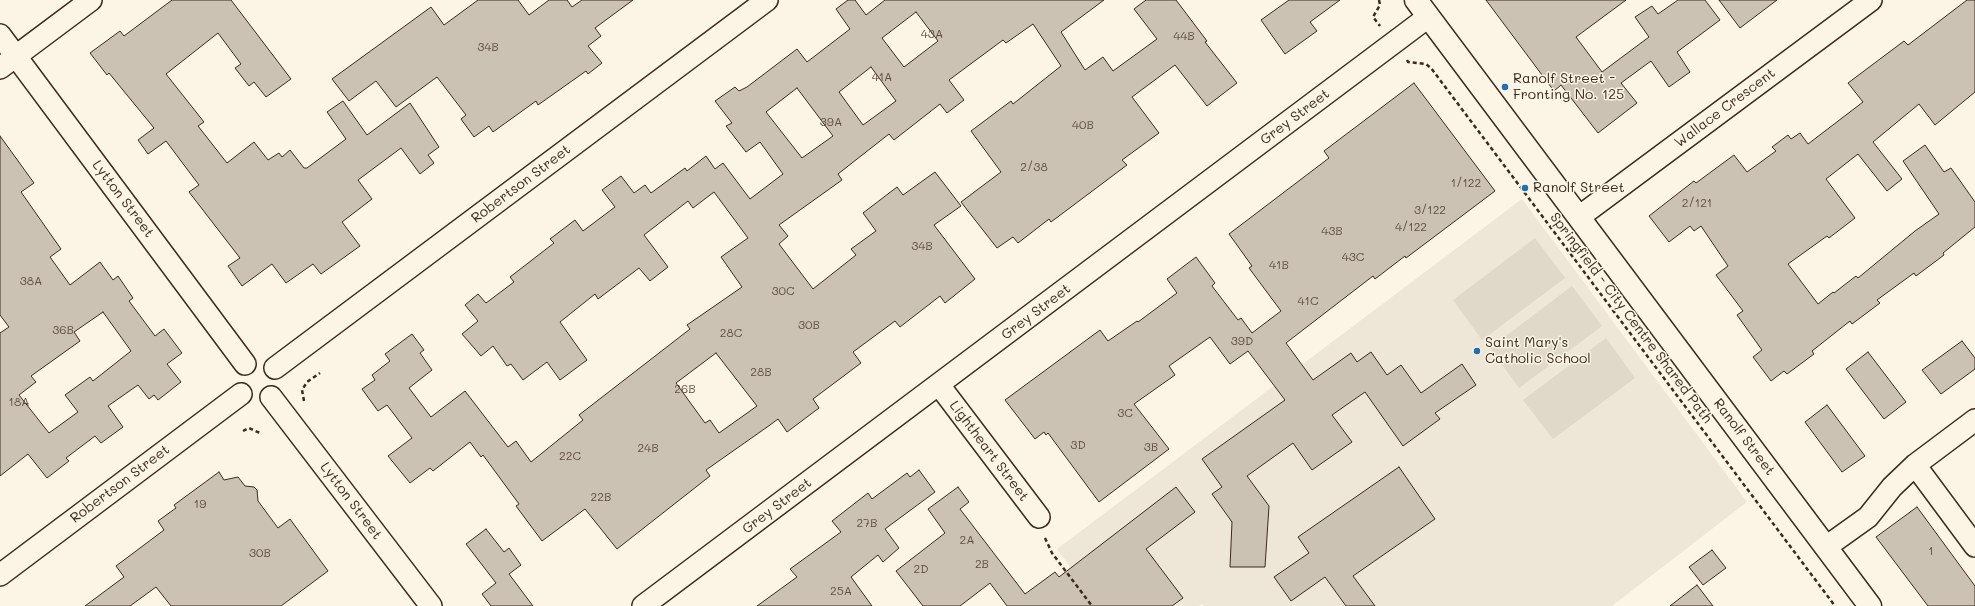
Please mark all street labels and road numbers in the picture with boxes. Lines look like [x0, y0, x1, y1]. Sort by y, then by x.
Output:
street label: Wallace Crescent [1671, 65, 1779, 151]
street label: Grey Street [1257, 85, 1333, 149]
street label: Robertson Street [468, 141, 574, 227]
street label: Lytton Street [89, 157, 157, 241]
street label: Springfield - City Centre Shared Path [1546, 209, 1716, 427]
street label: Grey Street [998, 280, 1074, 344]
street label: Ranolf Street [1710, 395, 1778, 479]
street label: Lightheart Street [946, 397, 1032, 505]
street label: Robertson Street [67, 441, 173, 527]
street label: Lytton Street [317, 459, 385, 543]
street label: Grey Street [739, 474, 815, 538]

